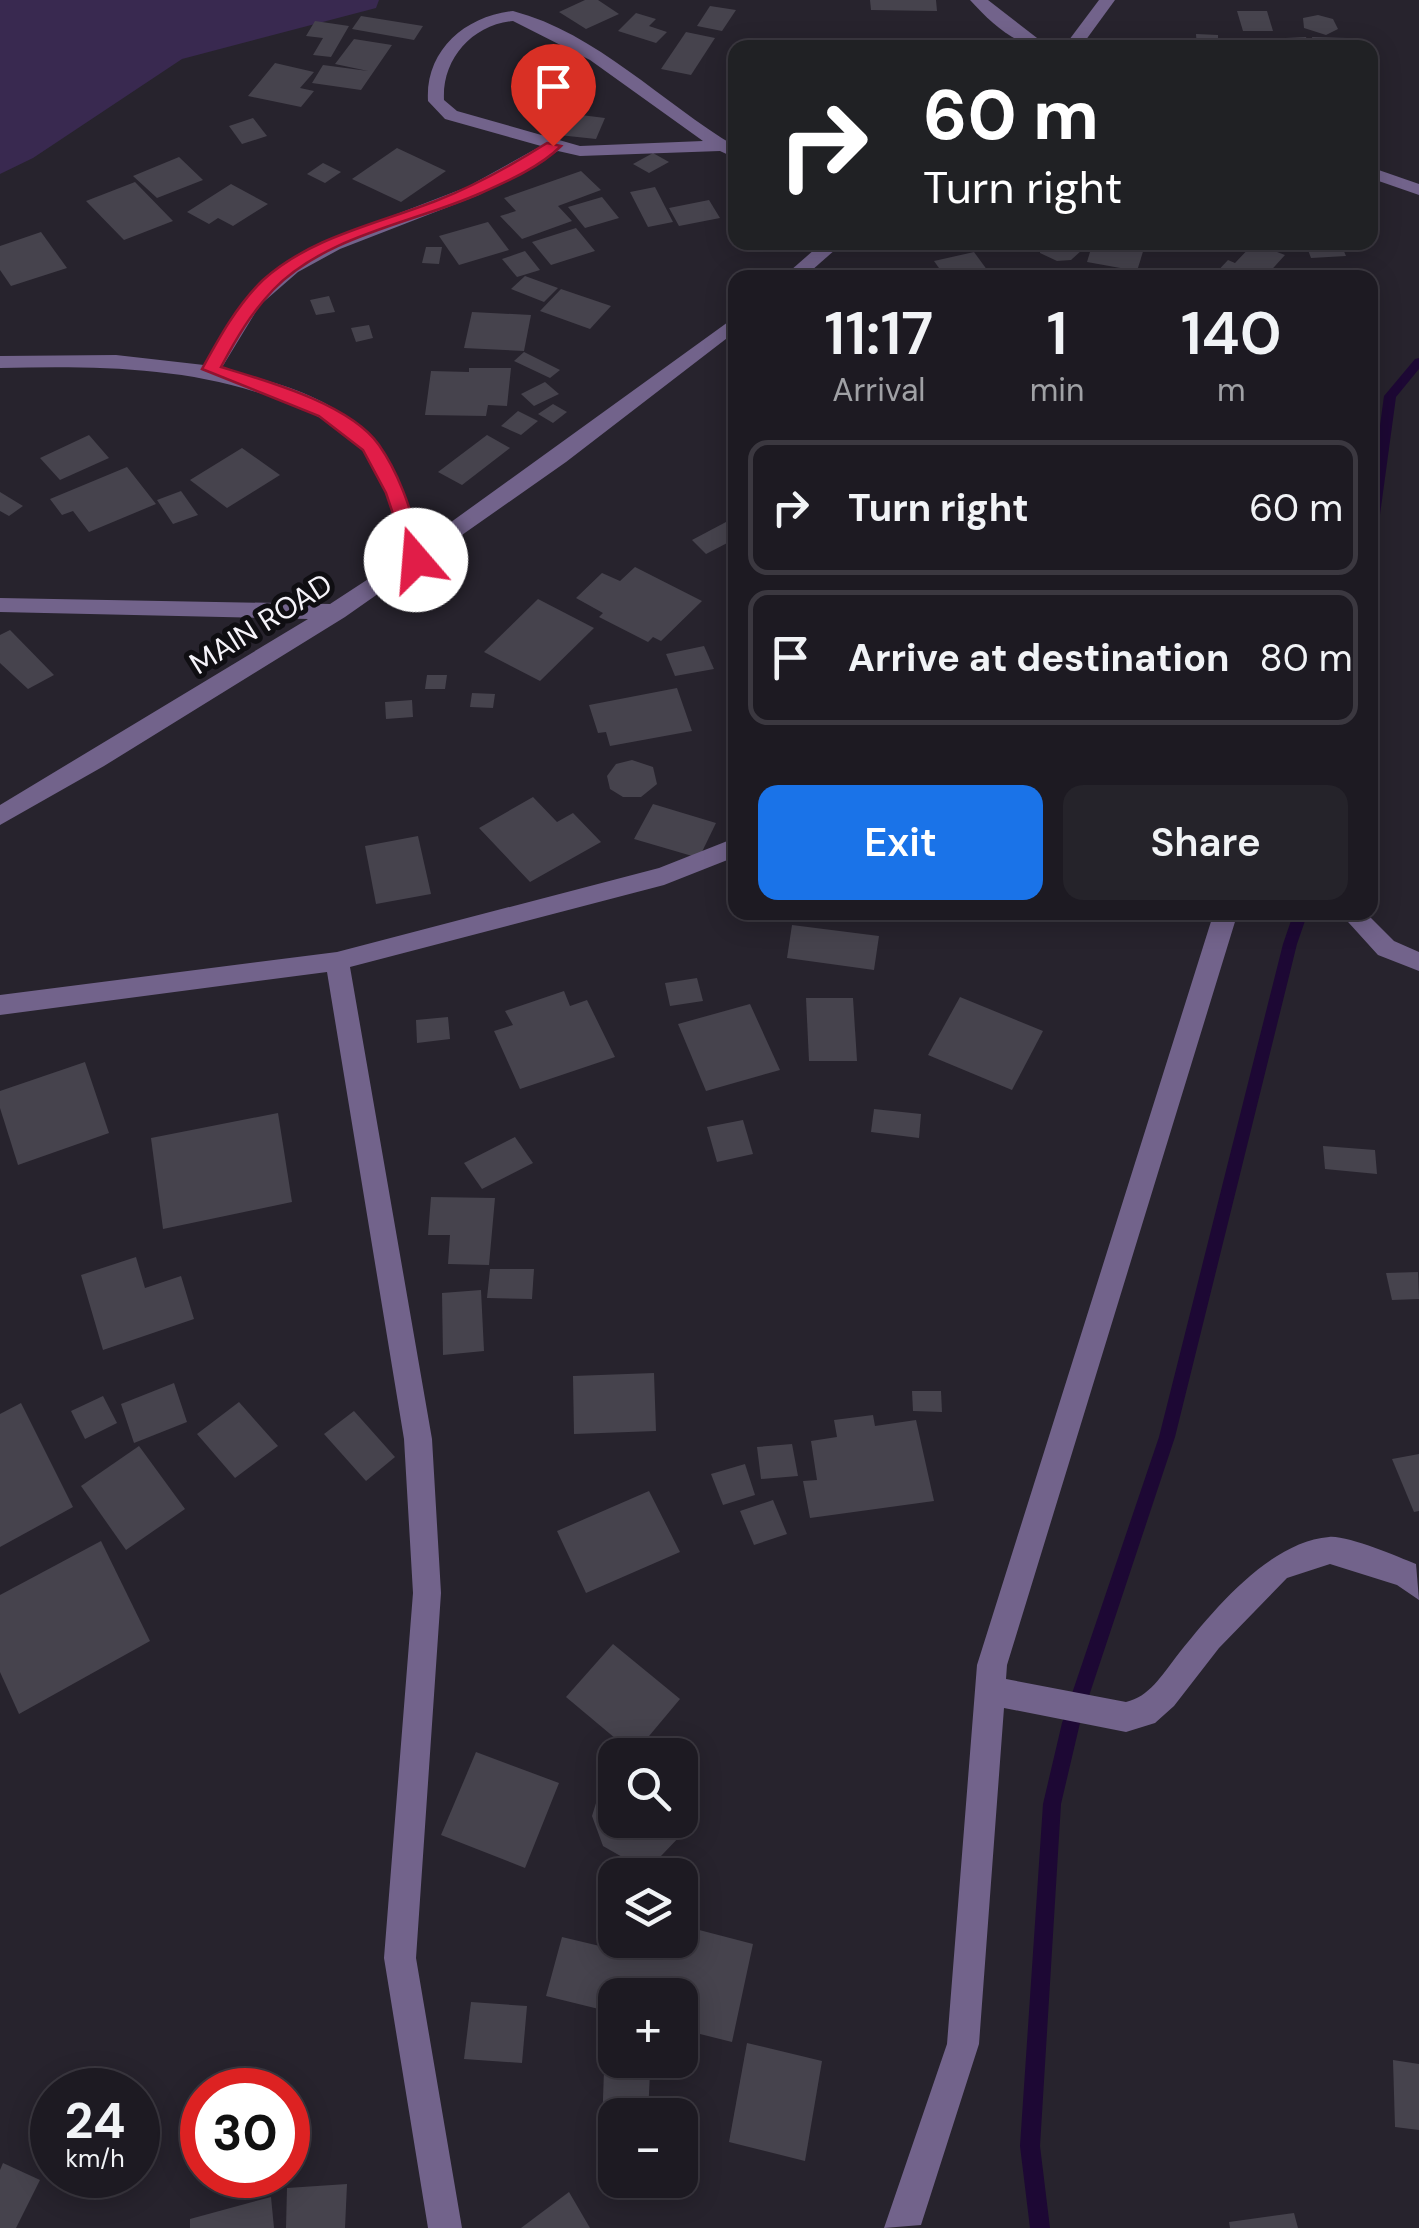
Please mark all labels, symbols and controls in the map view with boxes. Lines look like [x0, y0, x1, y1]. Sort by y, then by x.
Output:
pin [511, 44, 596, 147]
icon: arrive [526, 59, 581, 114]
text: 60 m [923, 70, 1099, 161]
icon: right [758, 80, 888, 210]
text: Turn right [923, 158, 1122, 217]
text: 11:17 [824, 294, 933, 373]
text: 1 [1047, 294, 1067, 373]
text: 140 [1181, 294, 1282, 373]
text: Arrival [832, 369, 925, 411]
text: min [1030, 369, 1084, 411]
text: m [1217, 369, 1245, 411]
icon: right [763, 480, 818, 535]
text: Turn right [848, 483, 1029, 533]
text: 60 m [1249, 483, 1343, 533]
position arrow [364, 508, 468, 612]
street label: MAIN ROAD [182, 564, 339, 683]
icon: arrive [763, 630, 818, 685]
text: Arrive at destination [848, 633, 1230, 683]
text: 80 m [1260, 633, 1353, 683]
button: Exit [758, 785, 1043, 900]
button: Share [1063, 785, 1348, 900]
map controls [598, 1738, 698, 2198]
button: search [598, 1738, 698, 1838]
button: layers [598, 1858, 698, 1958]
button: + [598, 1978, 698, 2078]
speed limit sign: 30 [180, 2068, 310, 2198]
text: 24 [65, 2088, 126, 2154]
button: − [598, 2098, 698, 2198]
text: km/h [65, 2142, 125, 2175]

